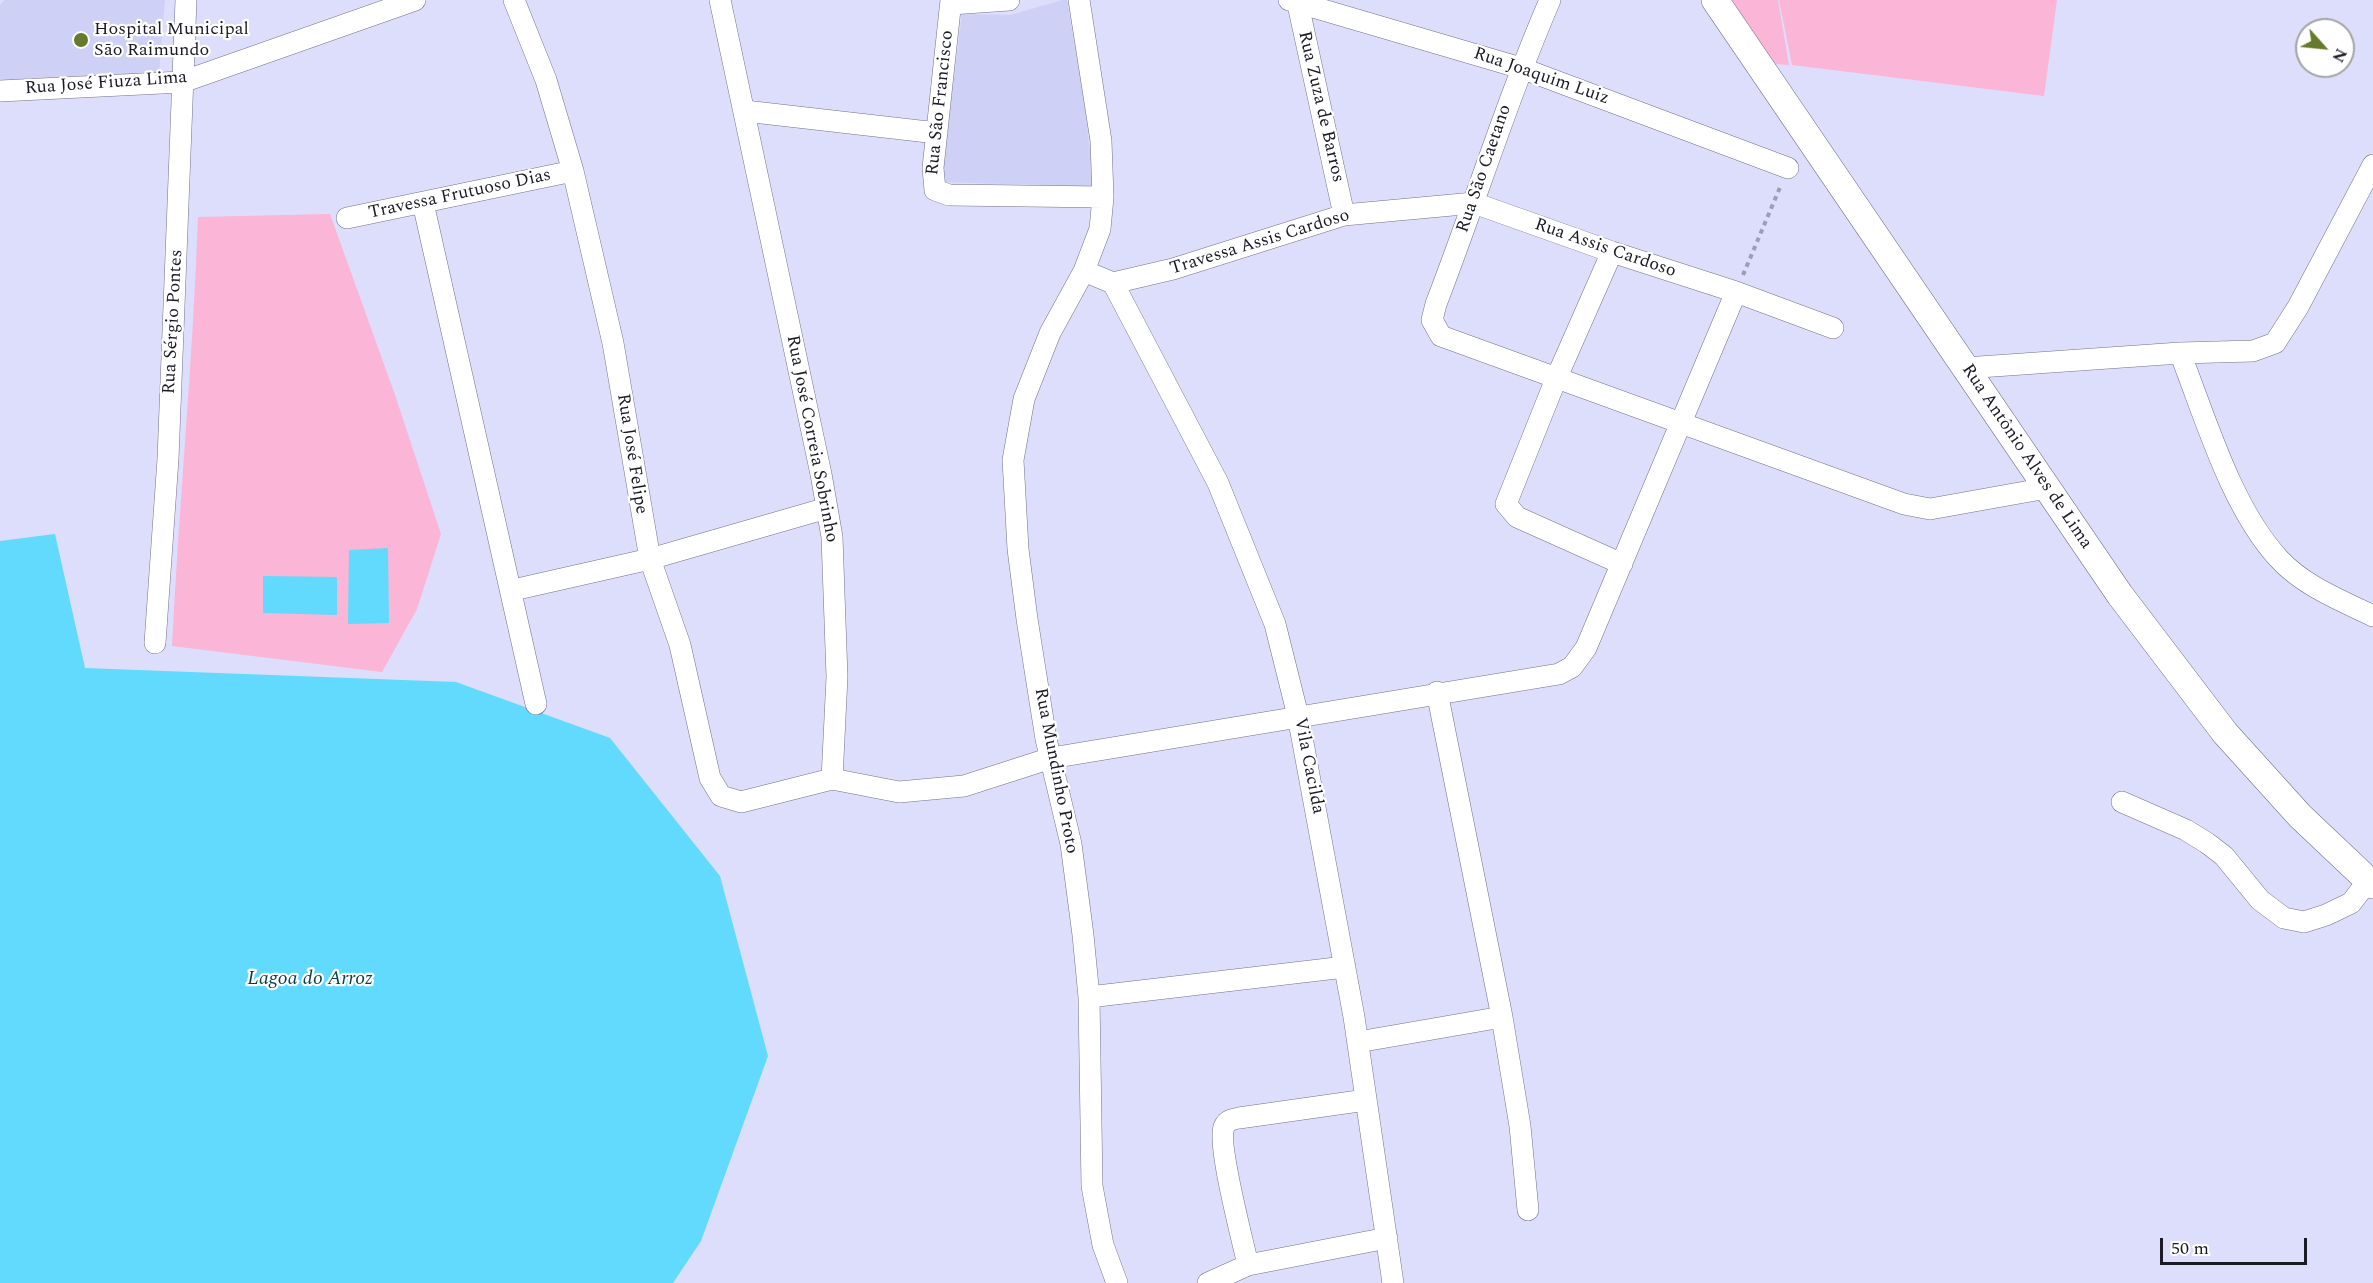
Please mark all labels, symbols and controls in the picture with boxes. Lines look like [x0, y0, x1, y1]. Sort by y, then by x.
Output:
north arrow [2295, 18, 2355, 78]
place label: Hospital Municipal São Raimundo [94, 19, 249, 62]
street label: Rua São Francisco [923, 29, 959, 177]
street label: Rua Zuza de Barros [1292, 29, 1348, 185]
marker: Hospital Municipal São Raimundo [72, 31, 90, 49]
street label: Rua Joaquim Luiz [1470, 44, 1612, 110]
text: N [2326, 44, 2353, 67]
street label: Rua José Fiuza Lima [24, 68, 188, 100]
street label: Rua São Caetano [1453, 102, 1517, 236]
street label: Travessa Frutuoso Dias [367, 165, 553, 225]
street label: Travessa Assis Cardoso [1168, 205, 1352, 281]
street label: Rua Assis Cardoso [1531, 215, 1679, 283]
street label: Rua Sérgio Pontes [159, 249, 189, 395]
street label: Rua José Correia Sobrinho [780, 334, 842, 544]
street label: Rua Antônio Alves de Lima [1956, 360, 2096, 554]
street label: Rua José Felipe [611, 392, 651, 516]
street label: Rua Mundinho Proto [1028, 686, 1082, 856]
street label: Vila Cacilda [1288, 716, 1328, 816]
water label: Lagoa do Arroz [247, 968, 373, 992]
scale bar [2163, 1226, 2310, 1264]
text: 50 m [2171, 1235, 2209, 1262]

